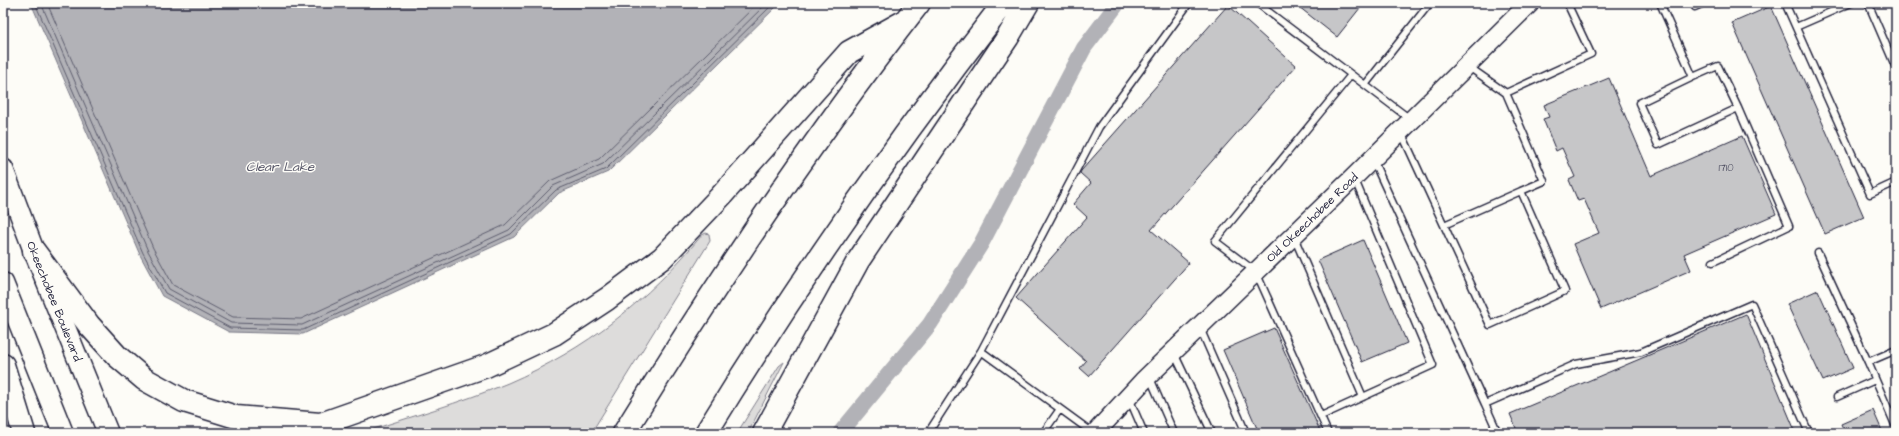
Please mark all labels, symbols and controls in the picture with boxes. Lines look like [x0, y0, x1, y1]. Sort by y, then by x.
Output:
water label: Clear Lake [246, 158, 315, 176]
house number: 1710 [1718, 161, 1734, 175]
street label: Old Okeechobee Road [1263, 169, 1362, 266]
street label: Okeechobee Boulevard [22, 239, 86, 364]

